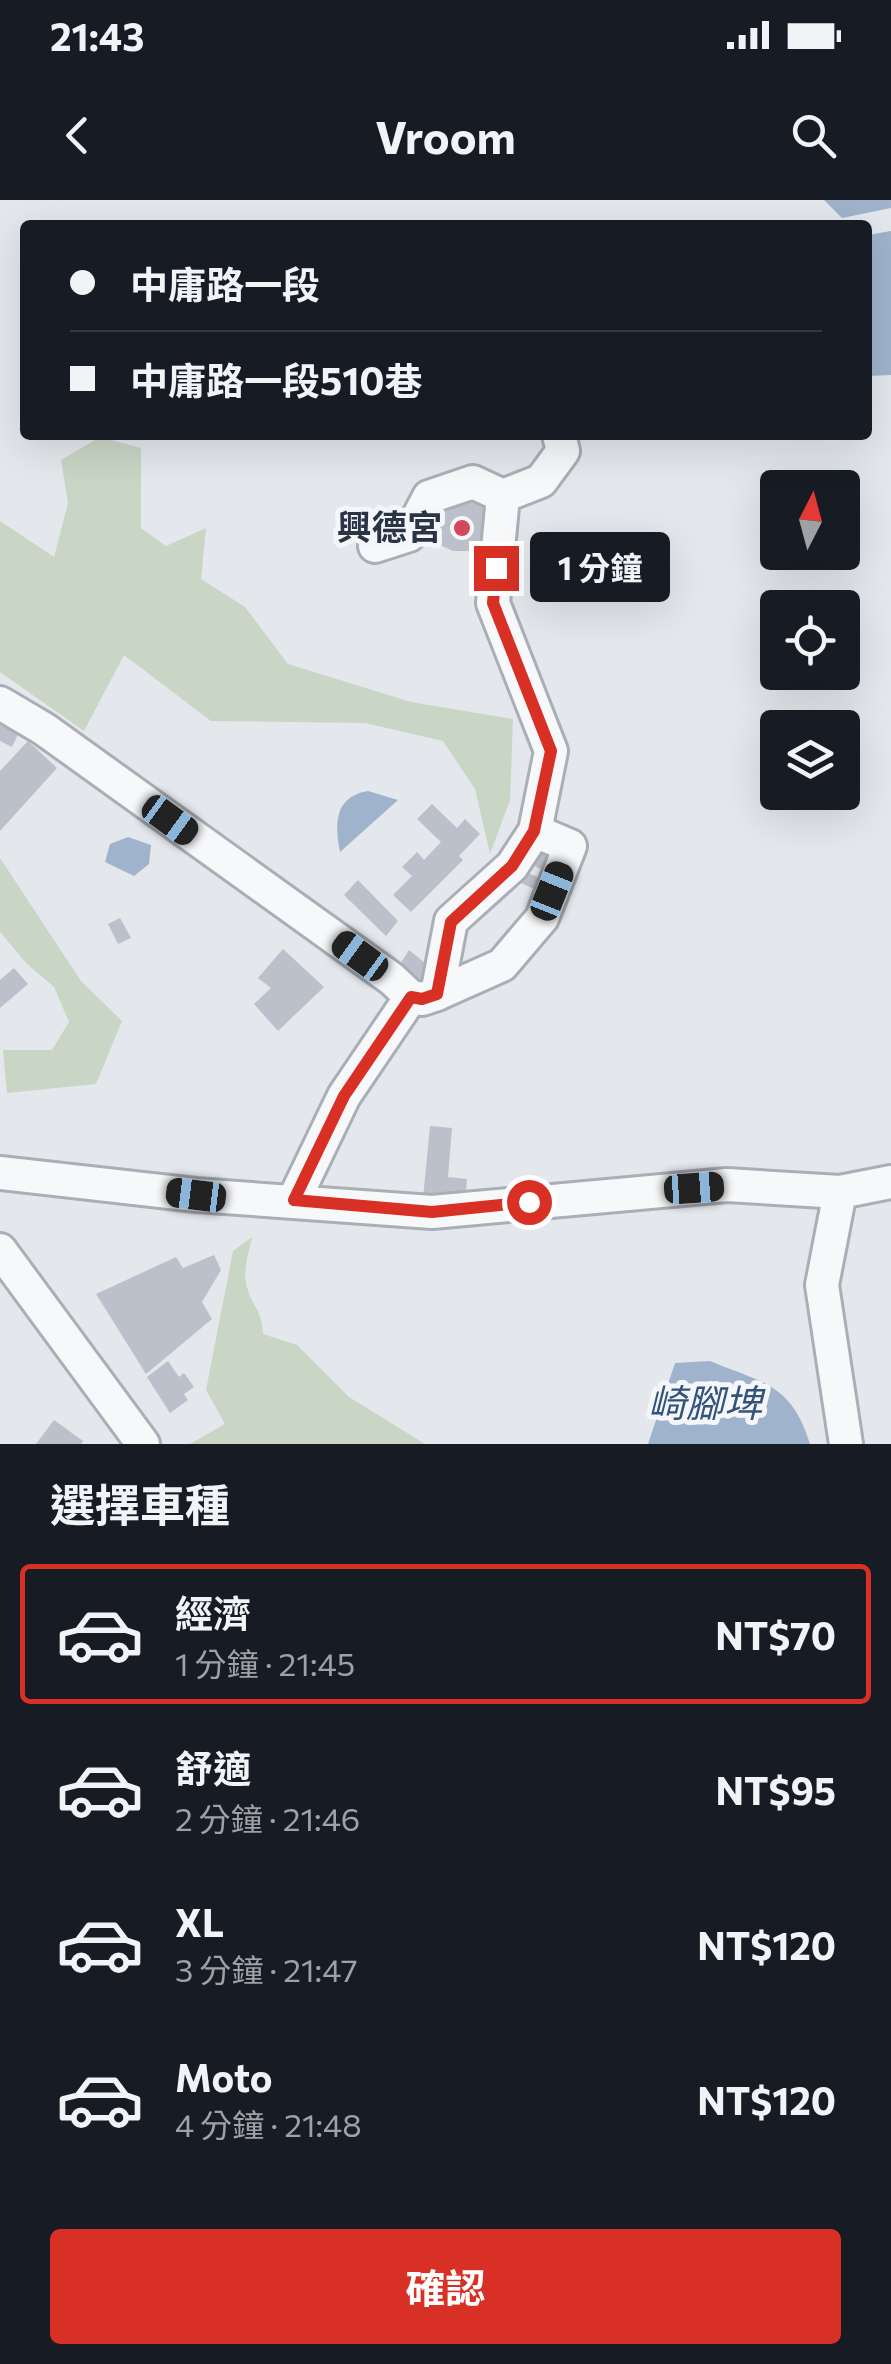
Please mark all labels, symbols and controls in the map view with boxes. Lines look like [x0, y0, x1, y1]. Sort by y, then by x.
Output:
text: 21:43 [50, 12, 144, 59]
icon: back [50, 108, 105, 163]
text: Vroom [375, 108, 516, 163]
icon: search [786, 108, 841, 163]
text: 中庸路一段 [130, 260, 320, 307]
text: 中庸路一段510巷 [130, 356, 423, 403]
north arrow [760, 470, 860, 570]
map controls [760, 470, 860, 810]
place label: 興德宮 [337, 504, 442, 547]
marker: 興德宮 [451, 517, 473, 539]
callout: 1 分鐘 [531, 533, 671, 603]
route end [474, 546, 519, 591]
text: 1 分鐘 [558, 547, 642, 587]
button: locate [760, 590, 860, 690]
button: layers [760, 710, 860, 810]
car [137, 790, 203, 850]
car [527, 858, 577, 924]
car [327, 926, 393, 986]
car [663, 1171, 725, 1205]
car [164, 1176, 228, 1214]
route start [507, 1180, 552, 1225]
water label: 崎腳埤 [648, 1378, 766, 1425]
text: 選擇車種 [50, 1476, 230, 1531]
icon: car [55, 1589, 145, 1679]
text: 經濟 [175, 1589, 251, 1636]
text: NT$70 [715, 1611, 836, 1658]
text: 1 分鐘 · 21:45 [175, 1643, 355, 1683]
icon: car [55, 1744, 145, 1834]
text: 舒適 [175, 1744, 251, 1791]
text: NT$95 [716, 1766, 836, 1813]
text: 2 分鐘 · 21:46 [175, 1798, 360, 1838]
text: XL [175, 1898, 224, 1945]
icon: car [55, 1899, 145, 1989]
text: NT$120 [697, 1921, 836, 1968]
text: 3 分鐘 · 21:47 [175, 1949, 358, 1989]
text: Moto [175, 2053, 273, 2100]
icon: car [55, 2054, 145, 2144]
text: NT$120 [697, 2076, 836, 2123]
text: 4 分鐘 · 21:48 [175, 2104, 362, 2144]
button: 確認 [50, 2229, 841, 2344]

